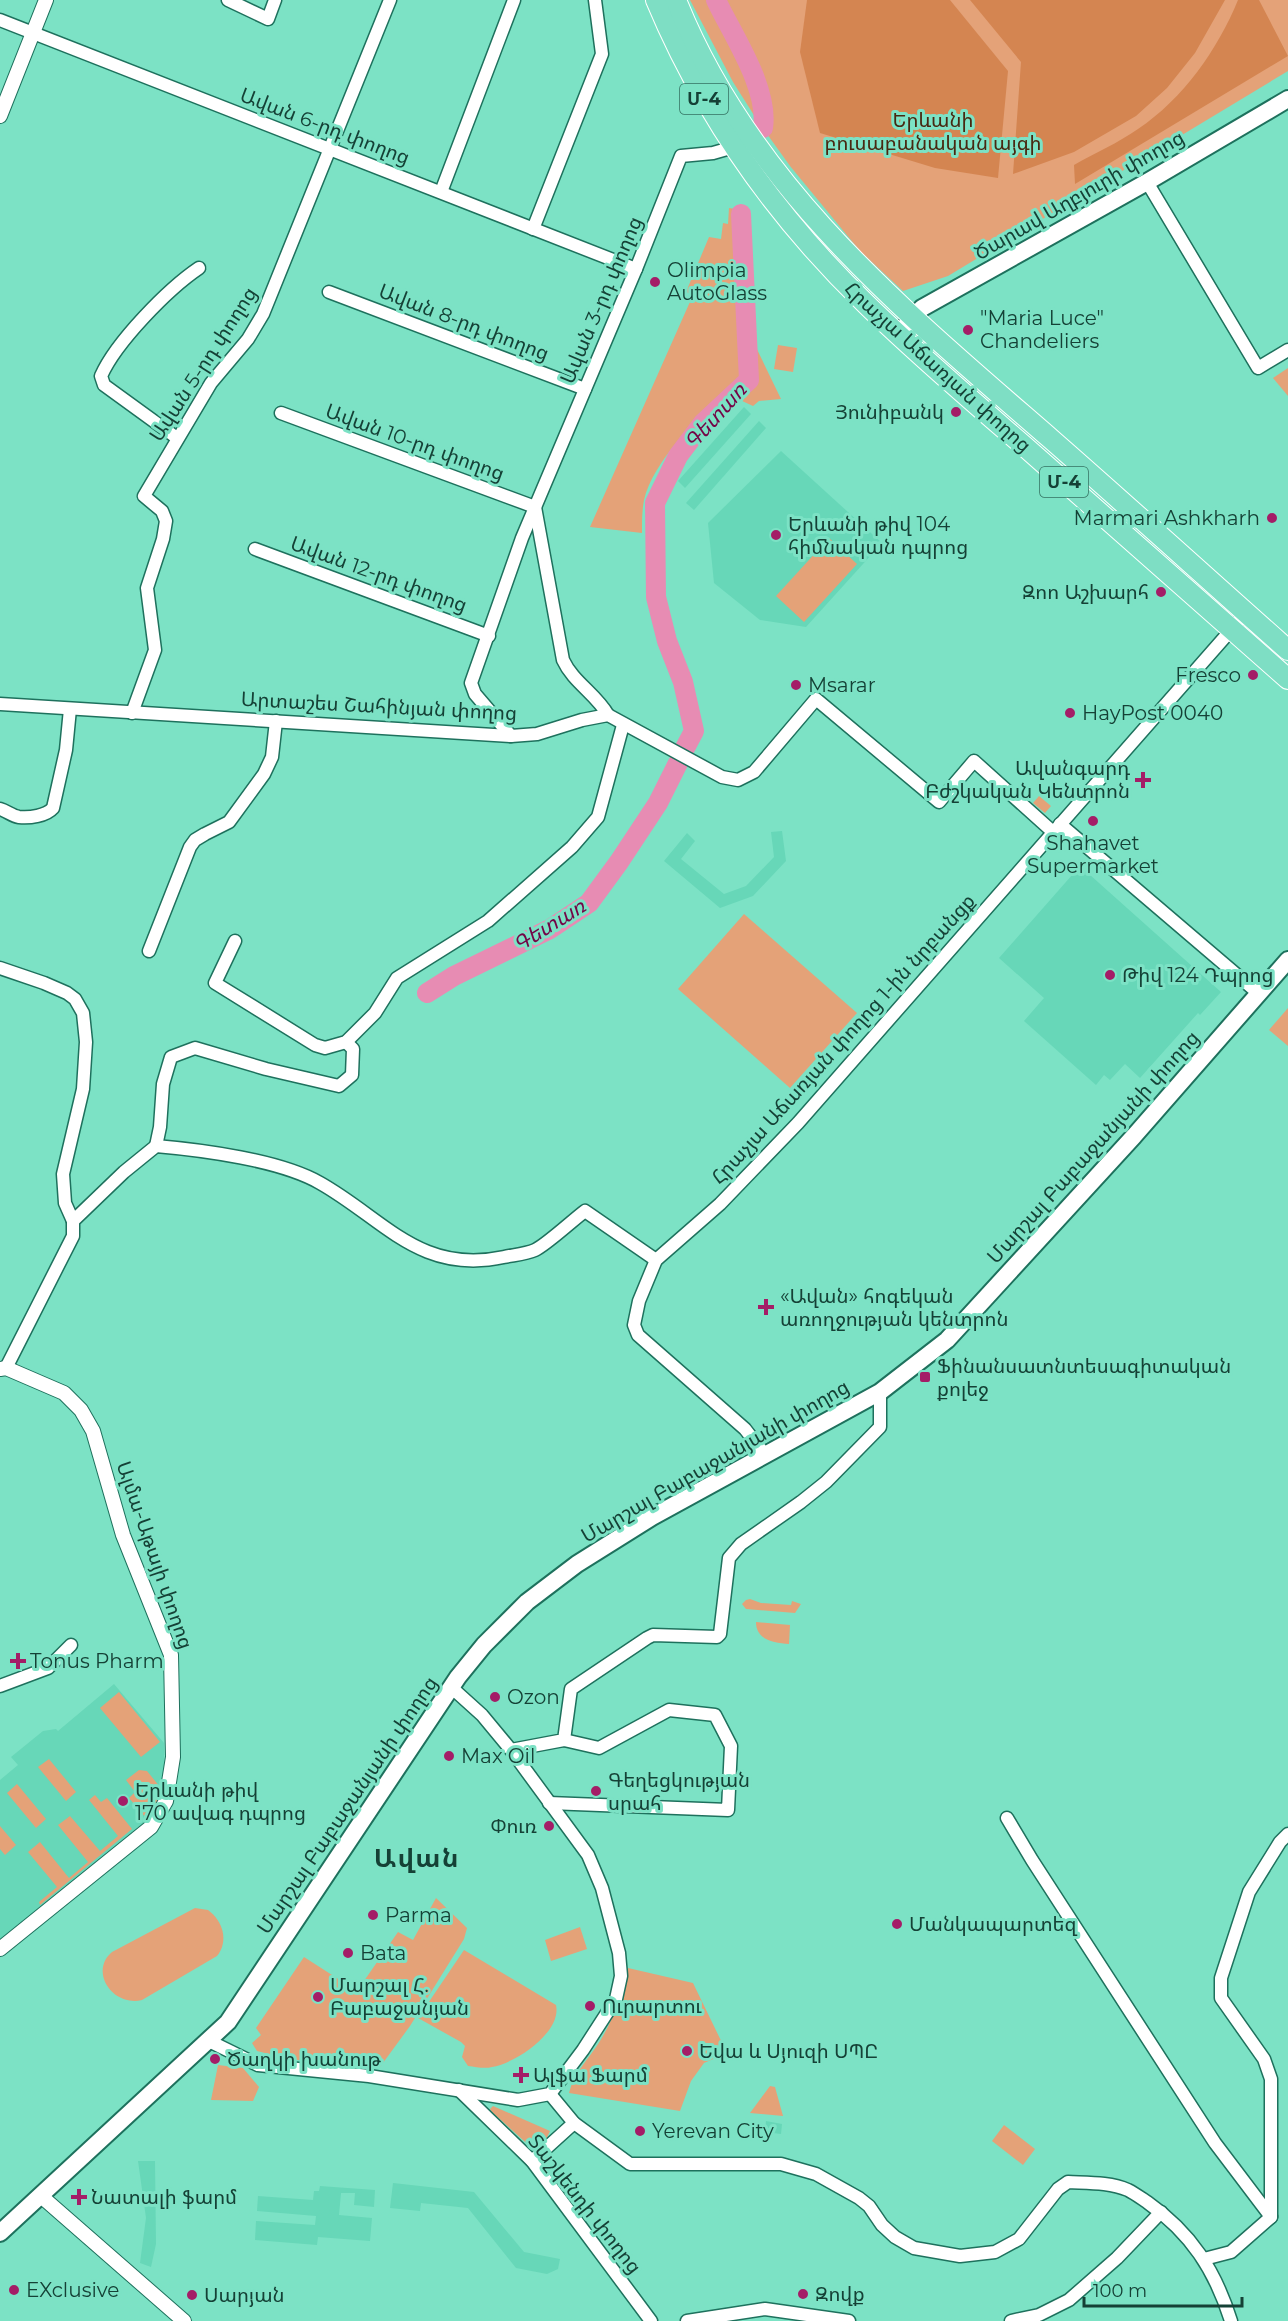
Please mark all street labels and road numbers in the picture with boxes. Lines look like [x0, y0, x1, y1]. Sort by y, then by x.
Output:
street label: Ավան 6-րդ փողոց [237, 83, 413, 169]
road number: Մ-4 [680, 84, 728, 114]
street label: Ծարավ Աղբյուրի փողոց [970, 125, 1188, 265]
street label: Ավան 3-րդ փողոց [555, 213, 647, 387]
street label: Հրաչյա Աճառյան փողոց [840, 277, 1036, 457]
street label: Ավան 8-րդ փողոց [375, 278, 553, 366]
street label: Ավան 5-րդ փողոց [144, 282, 262, 446]
street label: Ավան 10-րդ փողոց [322, 399, 508, 485]
road number: Մ-4 [1040, 467, 1088, 497]
street label: Ավան 12-րդ փողոց [287, 531, 471, 617]
street label: Արտաշես Շահինյան փողոց [240, 687, 518, 725]
street label: Հրաչյա Աճառյան փողոց 1-ին նրբանցք [706, 889, 980, 1189]
street label: Մարշալ Բաբաջանյանի փողոց [982, 1026, 1204, 1268]
street label: Մարշալ Բաբաջանյանի փողոց [577, 1374, 853, 1548]
street label: Ալմա-Աթայի փողոց [112, 1458, 198, 1652]
street label: Մարշալ Բաբաջանյանի փողոց [252, 1672, 442, 1938]
street label: Տաշկենդի փողոց [523, 2130, 647, 2278]

